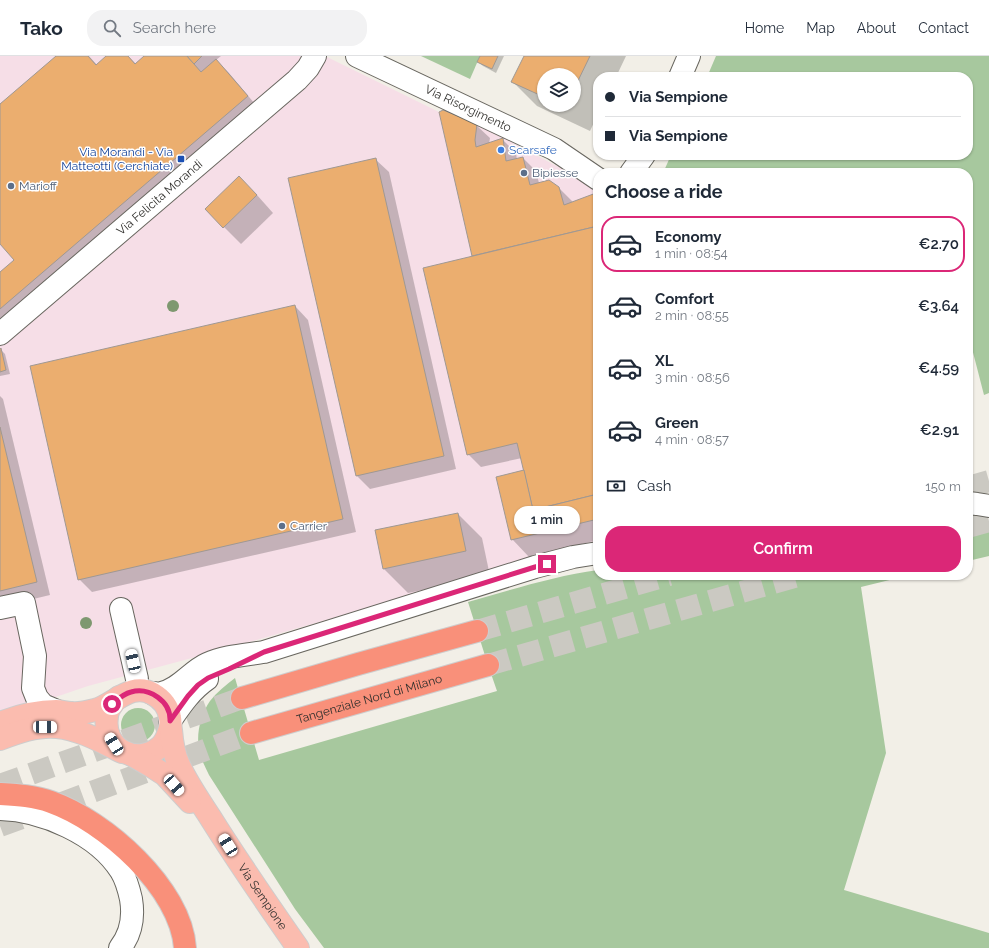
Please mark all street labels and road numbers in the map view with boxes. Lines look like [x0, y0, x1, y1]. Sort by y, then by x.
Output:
street label: Via Risorgimento [423, 82, 514, 135]
street label: Via Felicita Morandi [114, 157, 205, 238]
street label: Tangenziale Nord di Milano [295, 672, 444, 727]
street label: Via Sempione [235, 861, 290, 932]

